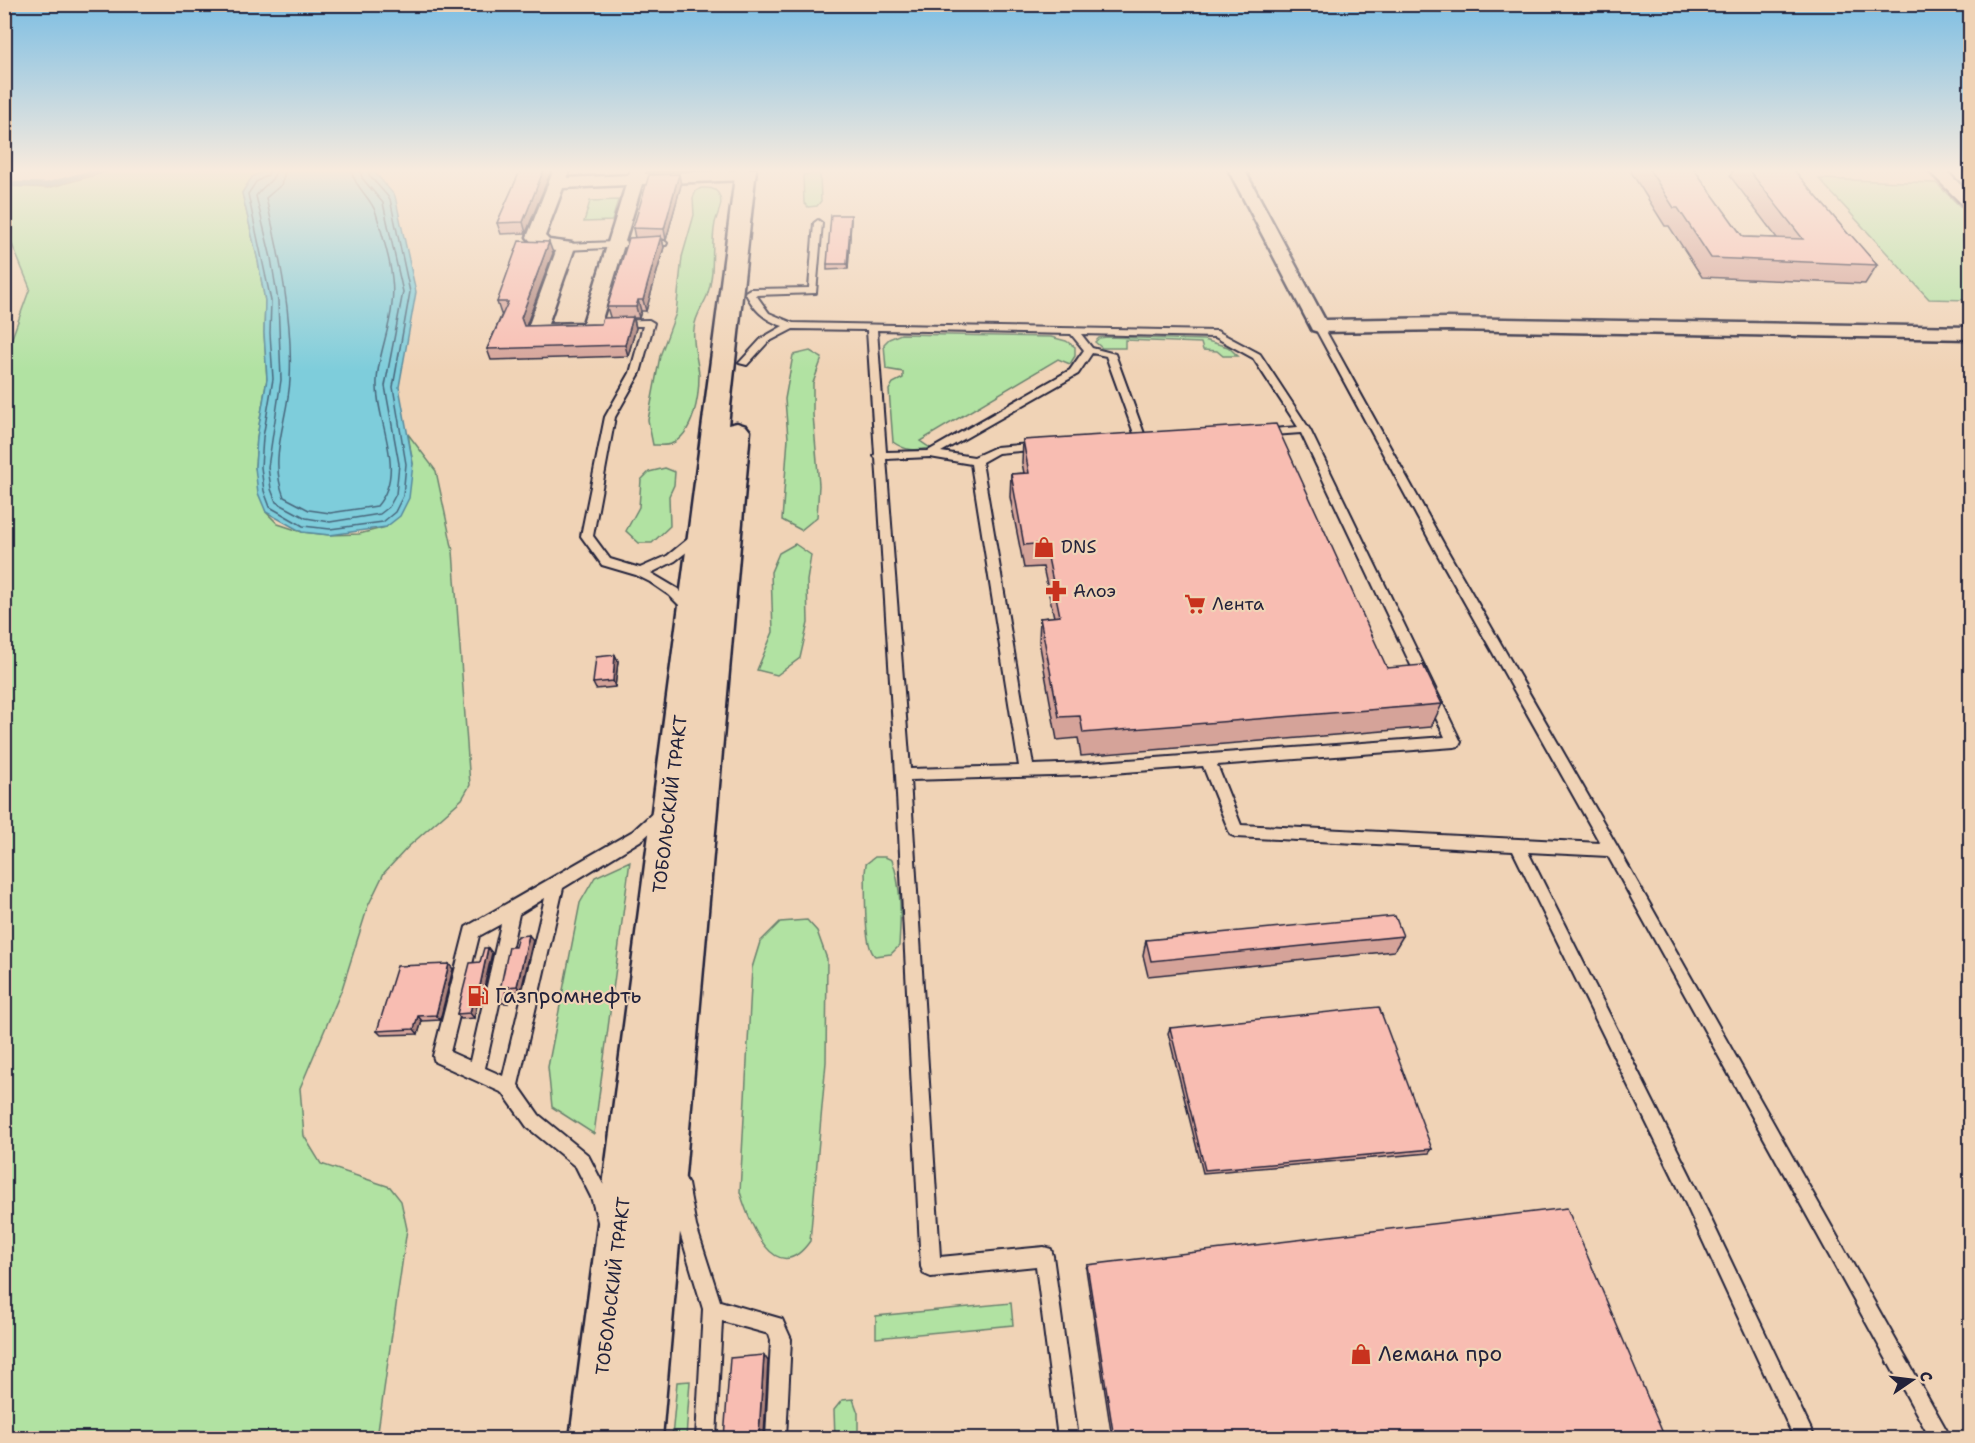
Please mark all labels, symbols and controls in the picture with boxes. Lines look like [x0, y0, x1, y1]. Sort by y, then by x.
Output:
shop icon: DNS [1032, 535, 1056, 559]
place label: DNS [1061, 535, 1096, 559]
pharmacy icon: Алоэ [1044, 579, 1068, 603]
place label: Алоэ [1073, 579, 1116, 603]
supermarket icon: Лента [1183, 592, 1207, 616]
place label: Лента [1212, 592, 1264, 616]
street label: ТОБОЛЬСКИЙ ТРАКТ [647, 714, 693, 894]
place label: Газпромнефть [495, 982, 641, 1010]
fuel station icon: Газпромнефть [466, 984, 490, 1008]
street label: ТОБОЛЬСКИЙ ТРАКТ [590, 1196, 636, 1376]
place label: Лемана про [1378, 1340, 1502, 1368]
shop icon: Лемана про [1349, 1342, 1373, 1366]
north arrow [1882, 1350, 1942, 1410]
text: С [1915, 1369, 1937, 1384]

